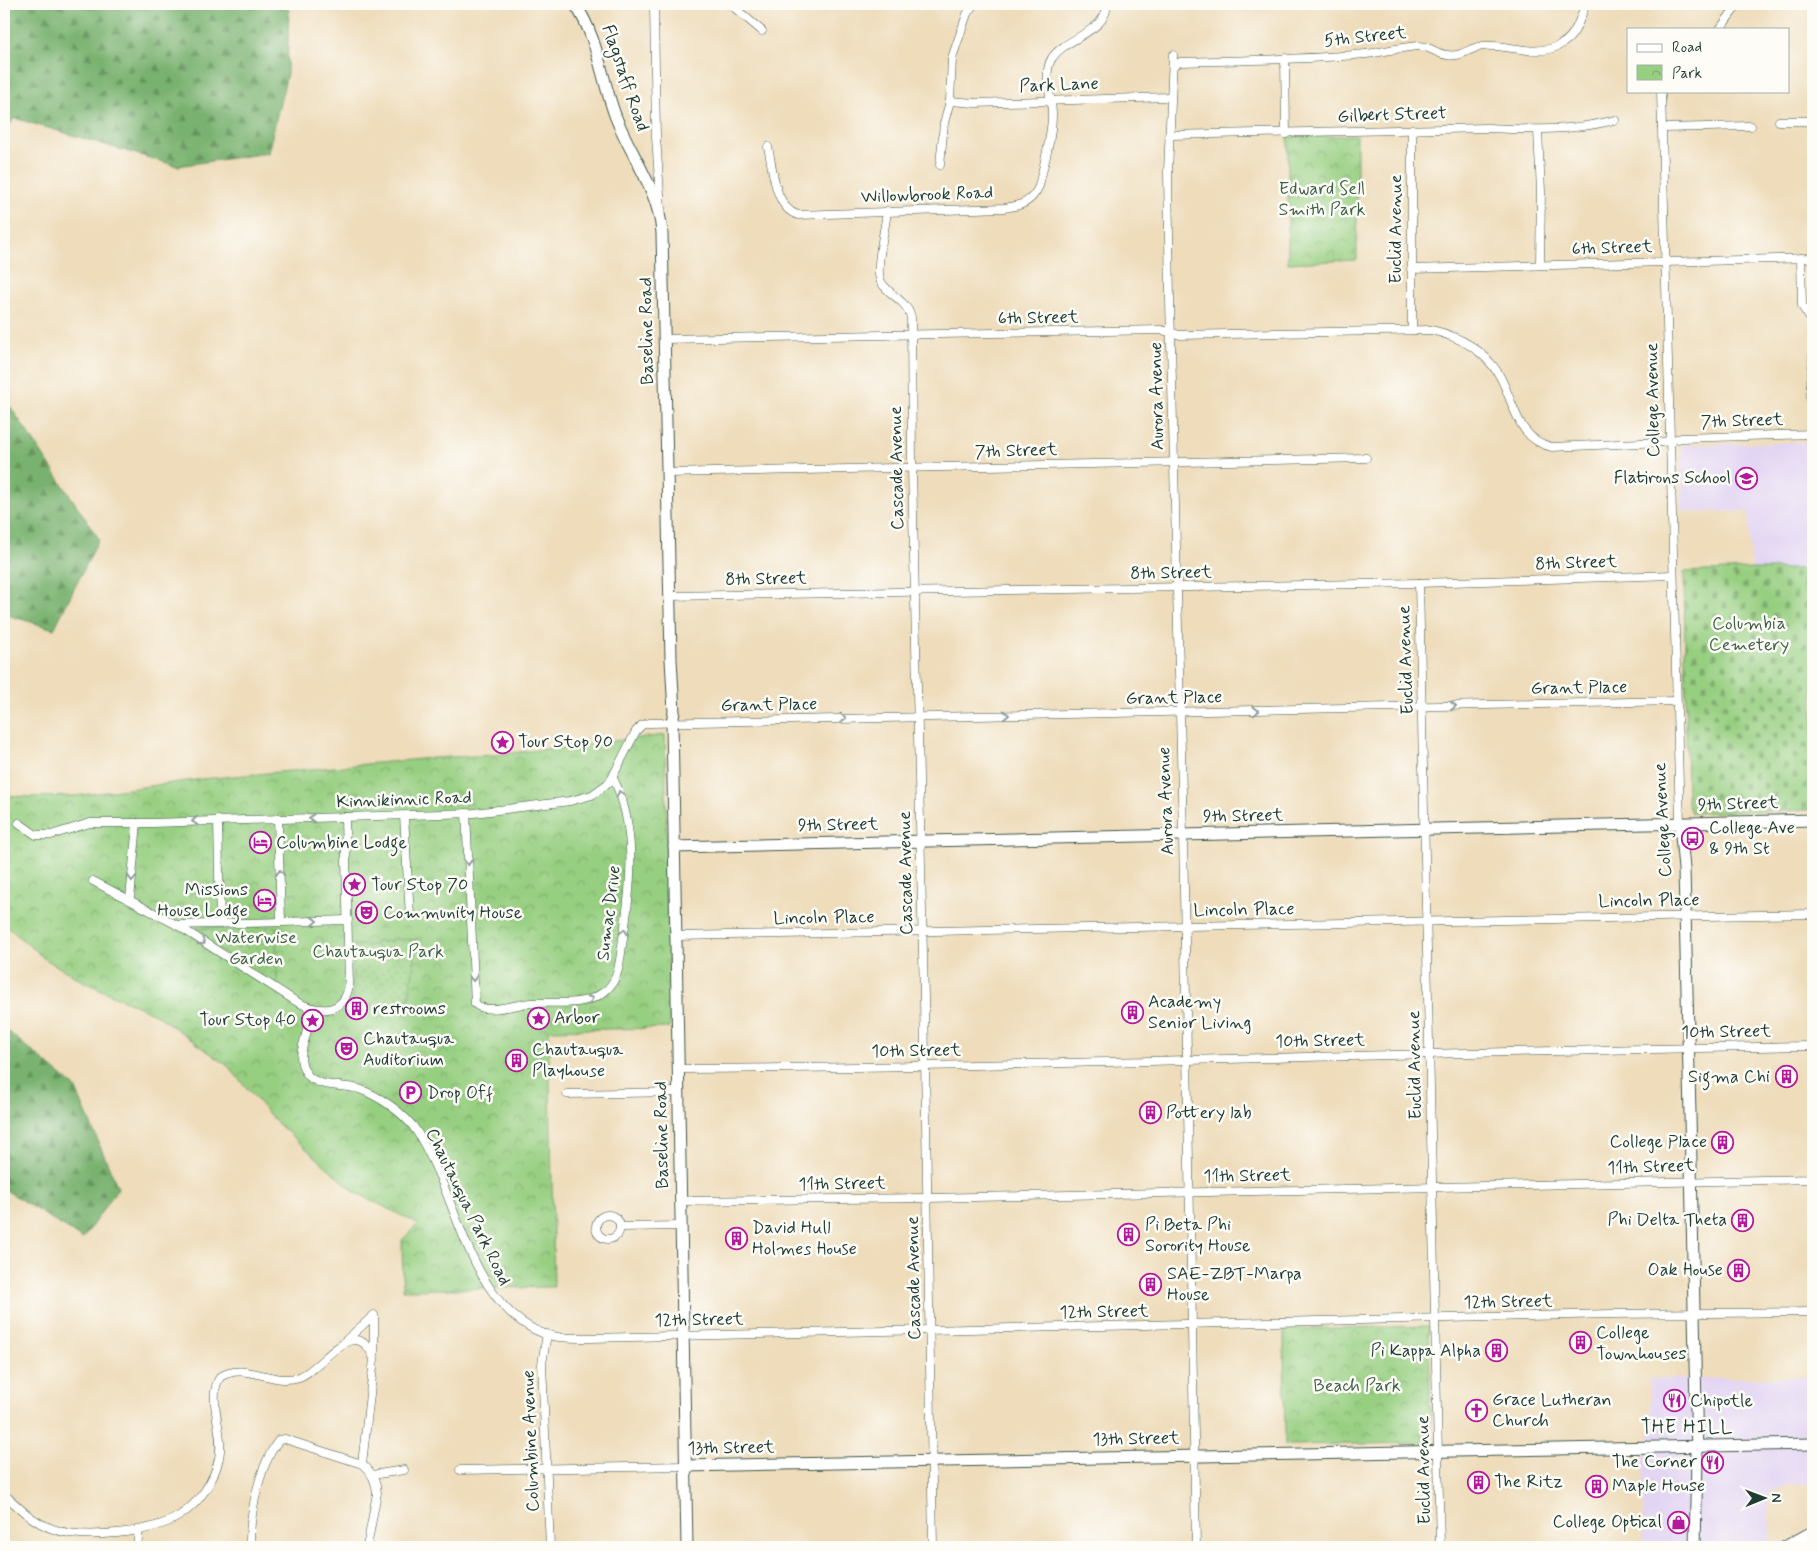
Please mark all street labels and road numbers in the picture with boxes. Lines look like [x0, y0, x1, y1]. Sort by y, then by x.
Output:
street label: Flagstaff Road [595, 21, 654, 135]
street label: 5th Street [1323, 21, 1408, 53]
street label: Park Lane [1019, 72, 1099, 98]
street label: Gilbert Street [1337, 101, 1447, 129]
street label: Euclid Avenue [1384, 174, 1408, 284]
street label: Willowbrook Road [860, 181, 994, 209]
street label: 6th Street [1571, 235, 1653, 261]
street label: Baseline Road [634, 277, 660, 385]
street label: 6th Street [997, 305, 1079, 331]
street label: Aurora Avenue [1144, 342, 1170, 450]
street label: College Avenue [1640, 342, 1666, 458]
street label: Cascade Avenue [884, 406, 910, 530]
street label: 7th Street [1700, 408, 1784, 434]
street label: 7th Street [974, 438, 1058, 464]
street label: 8th Street [1535, 550, 1618, 576]
street label: 8th Street [1130, 560, 1212, 586]
street label: 8th Street [725, 566, 807, 592]
street label: Euclid Avenue [1392, 605, 1420, 715]
street label: Grant Place [1530, 675, 1628, 701]
street label: Grant Place [1125, 685, 1223, 711]
street label: Grant Place [720, 692, 818, 718]
street label: Aurora Avenue [1152, 746, 1180, 856]
street label: College Avenue [1648, 762, 1678, 878]
street label: Kinnikinnic Road [336, 786, 472, 814]
street label: 9th Street [1697, 791, 1779, 817]
street label: 9th Street [1203, 803, 1284, 829]
street label: Cascade Avenue [893, 811, 919, 935]
street label: 9th Street [798, 812, 879, 838]
street label: Sumac Drive [591, 864, 627, 962]
street label: Lincoln Place [1598, 888, 1700, 914]
street label: Lincoln Place [1193, 897, 1295, 923]
street label: Lincoln Place [773, 905, 875, 931]
street label: Euclid Avenue [1402, 1010, 1428, 1120]
street label: 10th Street [1681, 1019, 1772, 1045]
street label: 10th Street [1275, 1028, 1366, 1054]
street label: 10th Street [871, 1038, 962, 1064]
street label: Baseline Road [649, 1081, 675, 1189]
street label: Chautauqua Park Road [419, 1124, 517, 1290]
street label: 11th Street [1607, 1153, 1695, 1181]
street label: 11th Street [1203, 1163, 1291, 1189]
street label: 11th Street [798, 1171, 886, 1197]
street label: Cascade Avenue [901, 1216, 927, 1340]
street label: 12th Street [1463, 1289, 1553, 1315]
street label: 12th Street [1059, 1299, 1149, 1325]
street label: 12th Street [654, 1307, 744, 1333]
street label: Columbine Avenue [517, 1370, 545, 1512]
street label: Euclid Avenue [1411, 1415, 1437, 1525]
street label: 13th Street [1092, 1426, 1180, 1452]
street label: 13th Street [687, 1435, 775, 1461]

